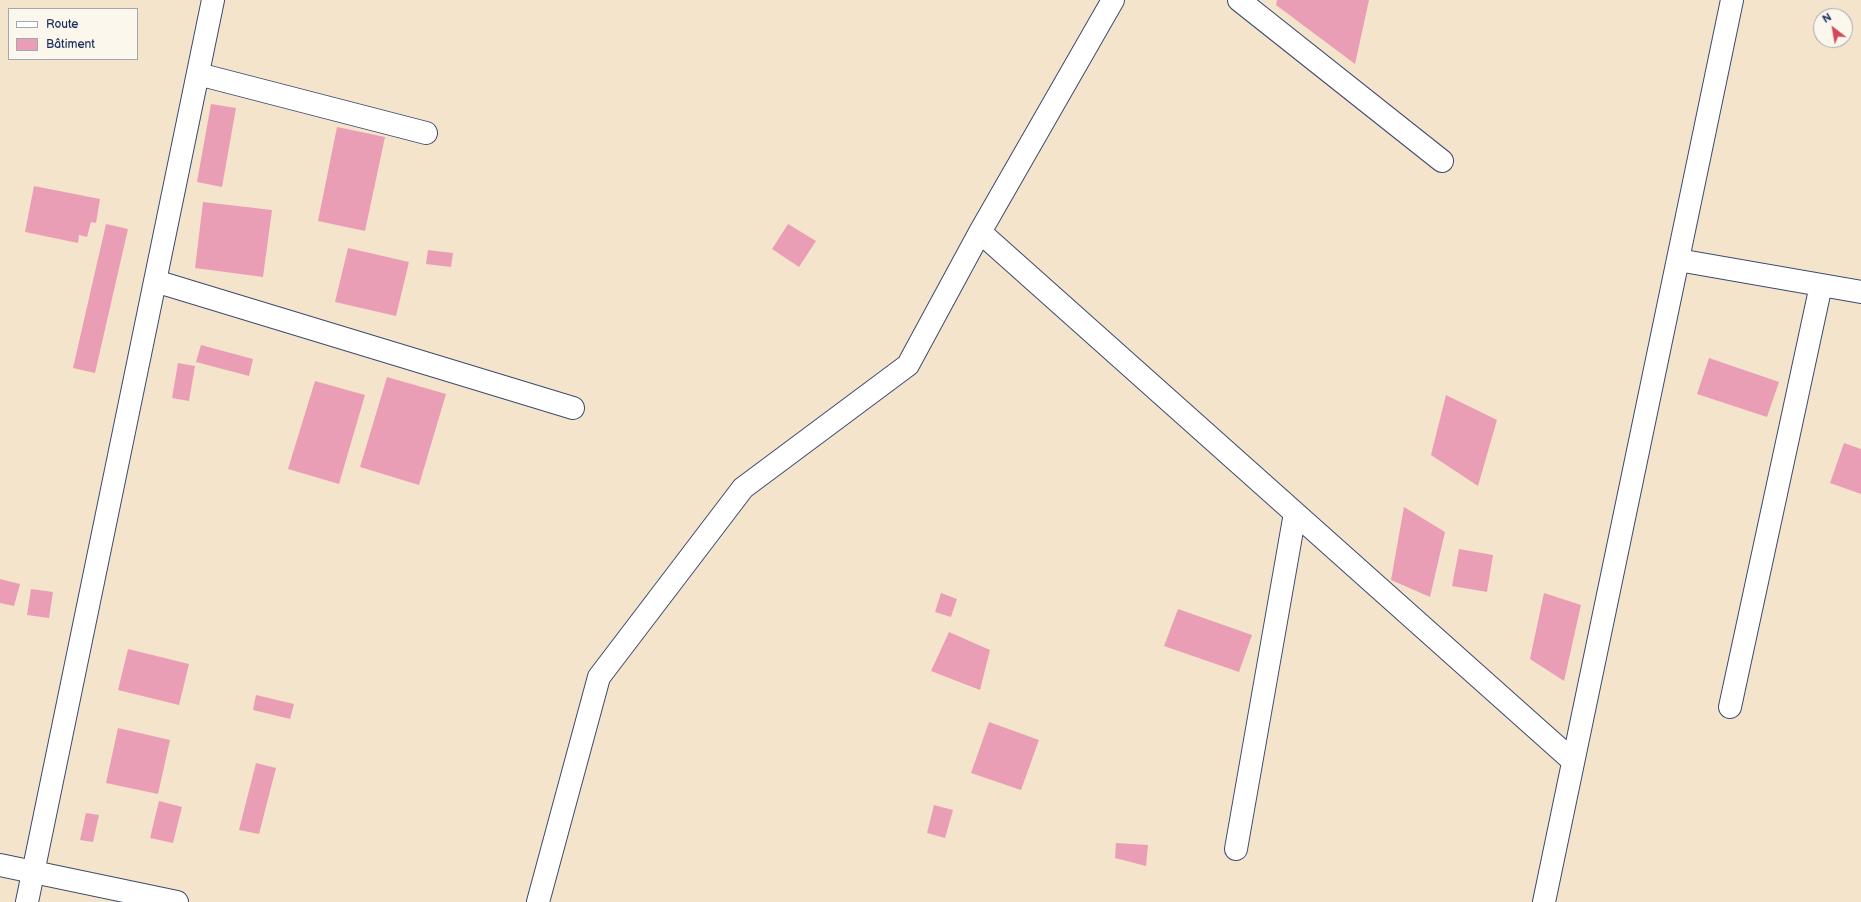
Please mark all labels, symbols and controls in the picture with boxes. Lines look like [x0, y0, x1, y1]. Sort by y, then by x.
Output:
legend [8, 8, 138, 60]
north arrow [1813, 8, 1853, 48]
text: N [1820, 10, 1834, 26]
text: Route [46, 17, 78, 32]
text: Bâtiment [46, 37, 95, 52]

